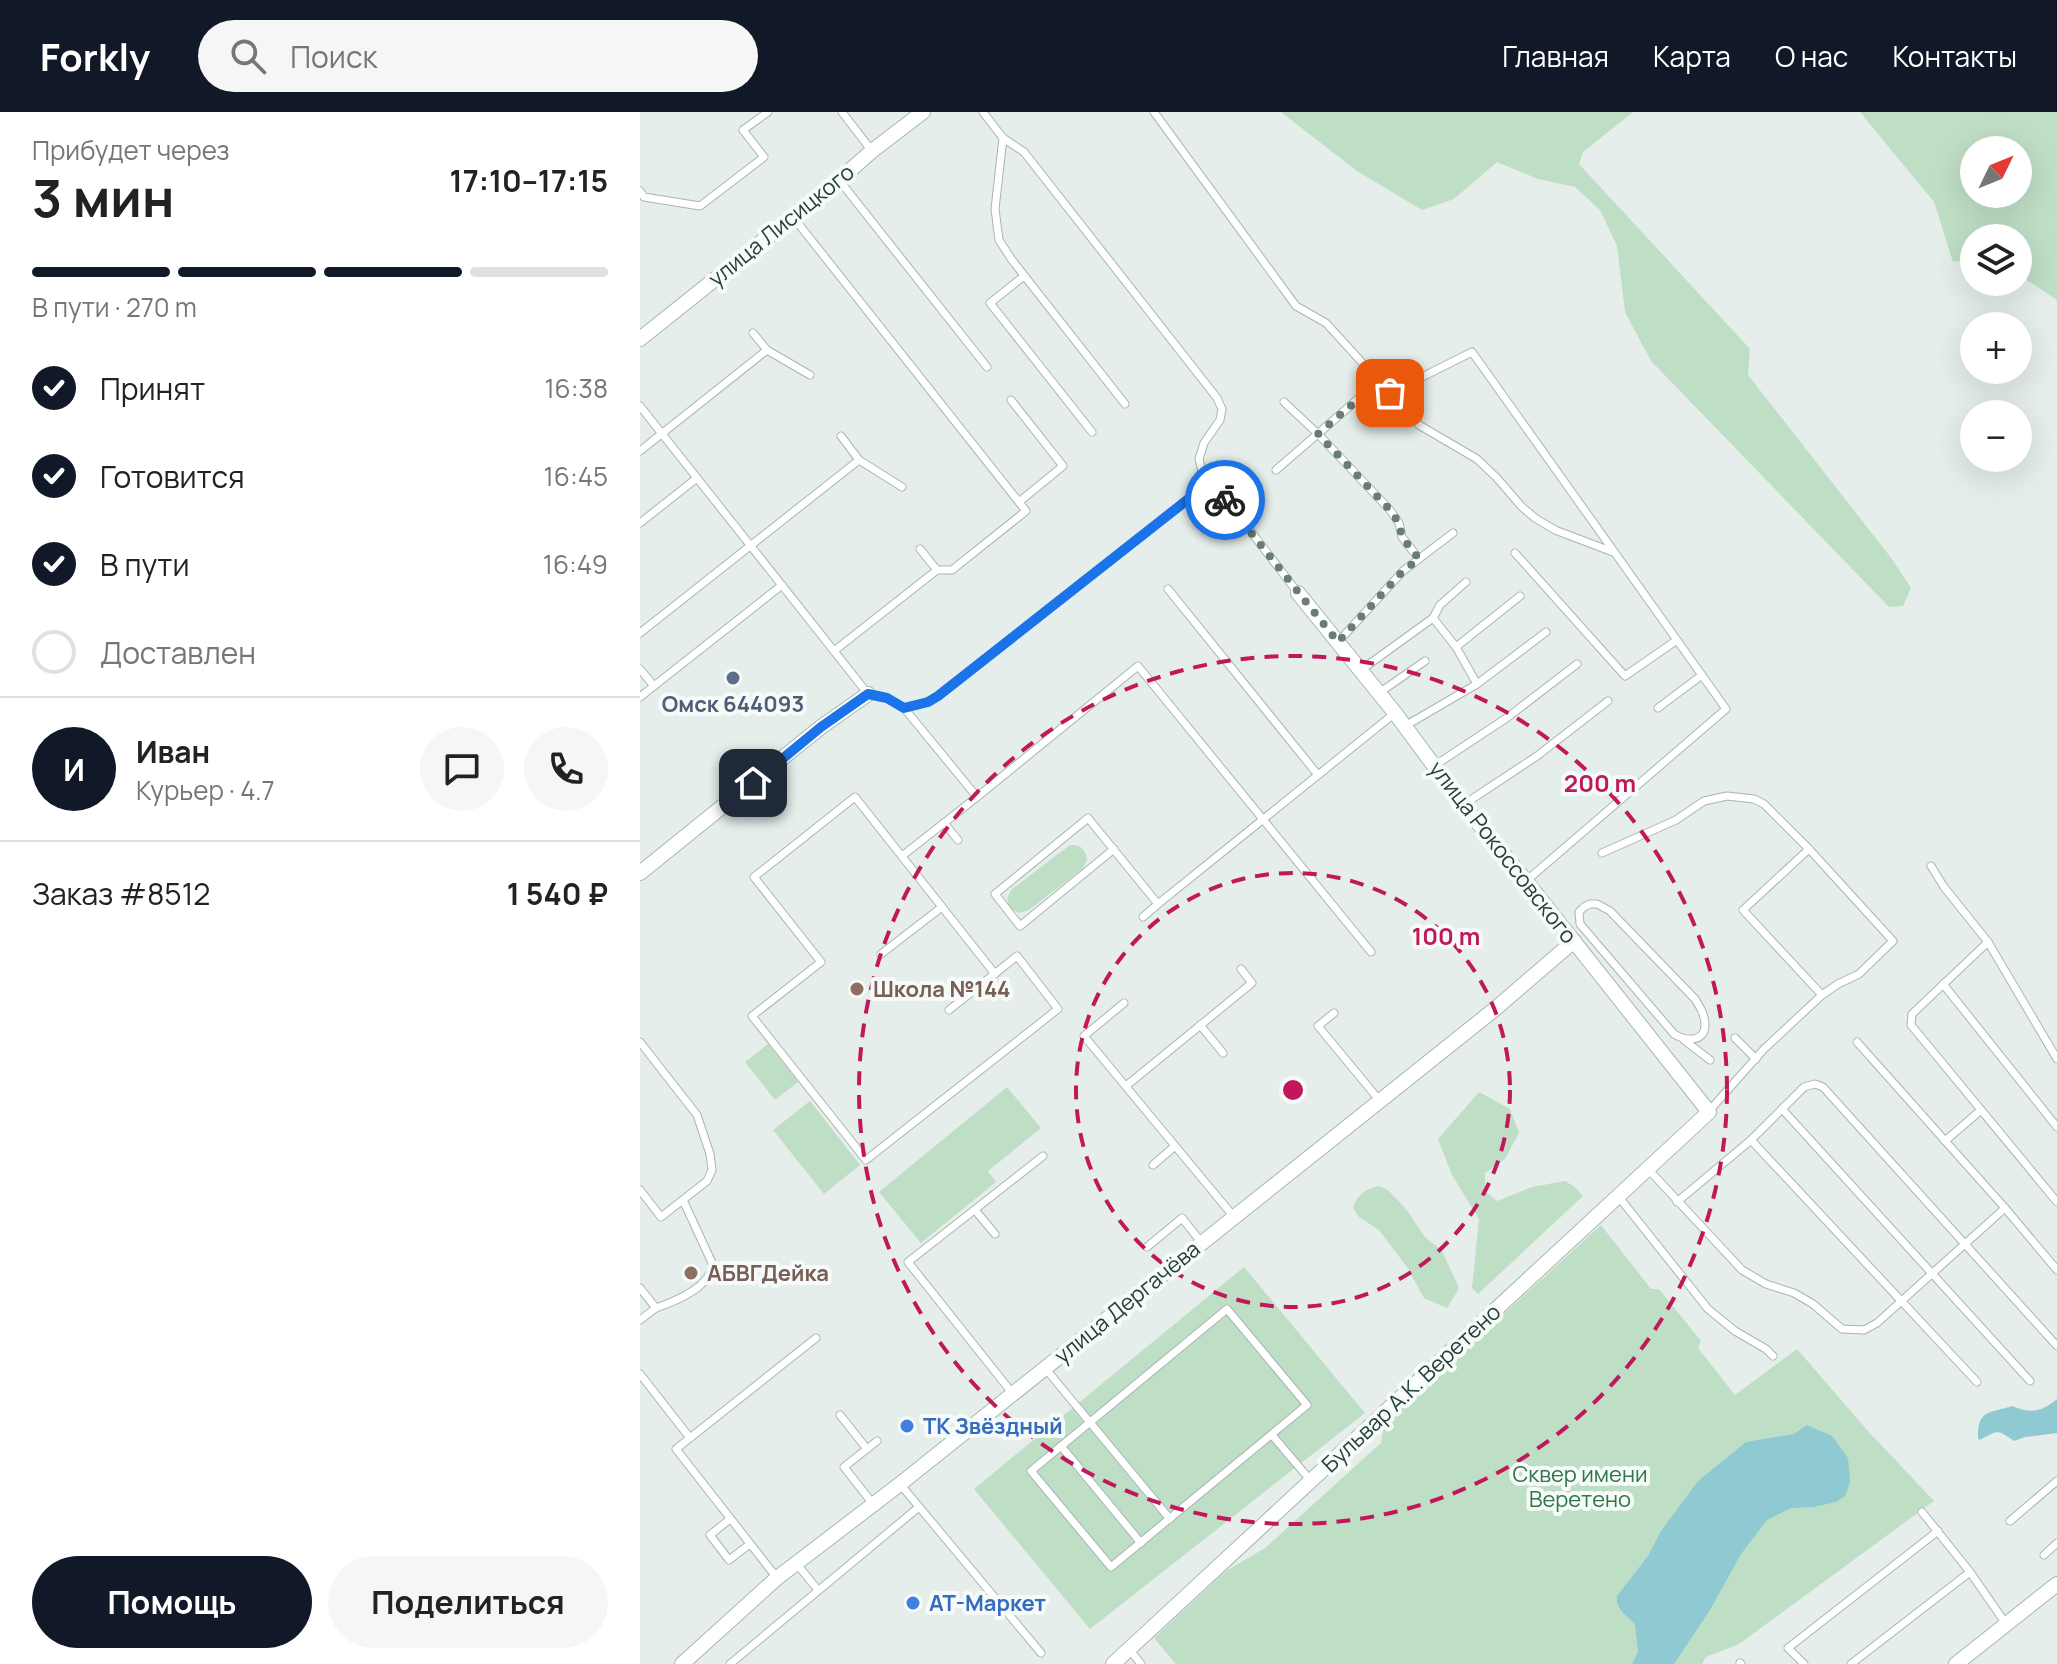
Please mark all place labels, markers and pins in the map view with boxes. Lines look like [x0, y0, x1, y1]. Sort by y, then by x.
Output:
pin [1356, 359, 1424, 427]
marker: Омск 644093 [724, 669, 742, 687]
place label: Омск 644093 [662, 689, 804, 719]
pin [719, 749, 787, 817]
place label: Школа №144 [873, 974, 1010, 1004]
marker: Школа №144 [848, 980, 866, 998]
centre of rings [1279, 1076, 1307, 1104]
place label: АБВГДейка [707, 1258, 829, 1288]
marker: АБВГДейка [682, 1264, 700, 1282]
place label: ТК Звёздный [923, 1411, 1063, 1441]
marker: ТК Звёздный [898, 1417, 916, 1435]
place label: АТ-Маркет [929, 1588, 1046, 1618]
marker: АТ-Маркет [904, 1594, 922, 1612]

